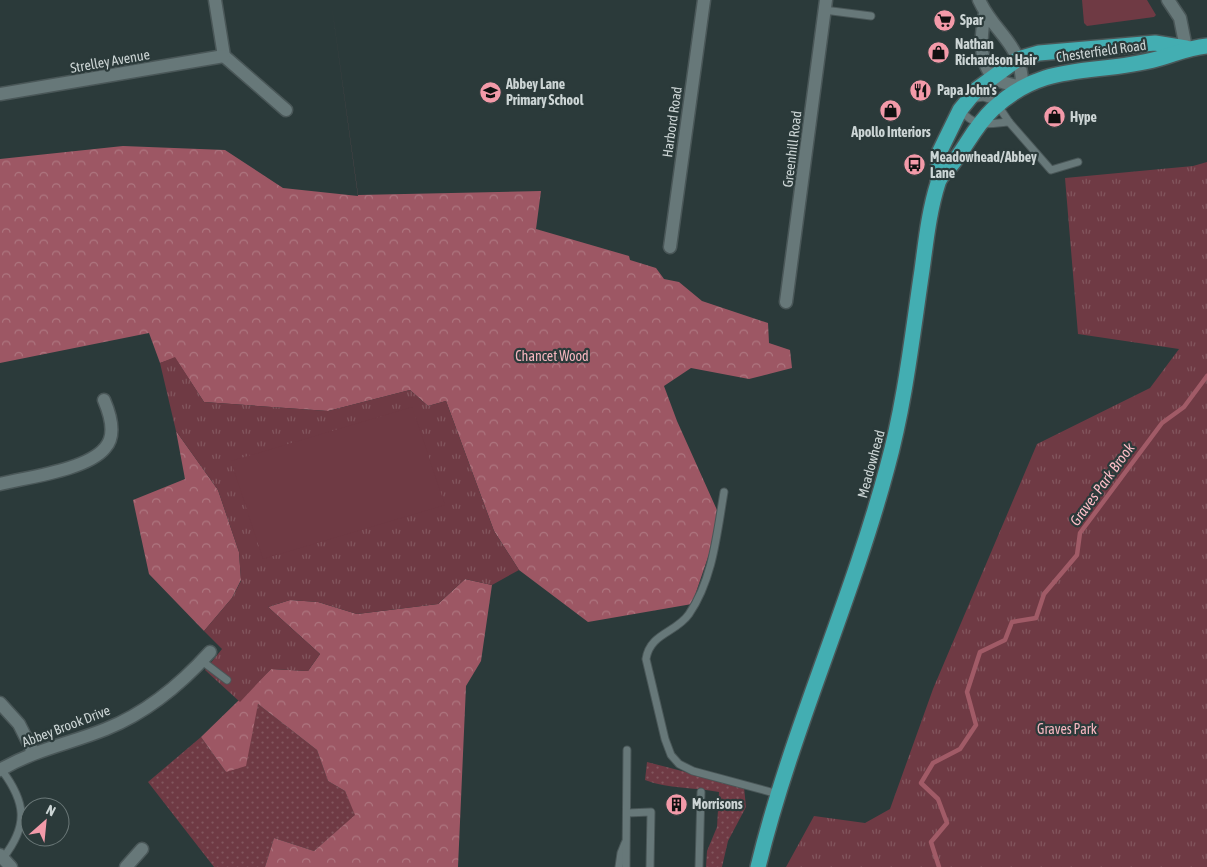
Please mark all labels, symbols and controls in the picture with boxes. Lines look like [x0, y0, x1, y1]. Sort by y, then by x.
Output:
supermarket icon: Spar [932, 8, 956, 32]
place label: Spar [960, 12, 984, 28]
place label: Nathan Richardson Hair [955, 36, 1038, 68]
street label: Chesterfield Road [1055, 37, 1147, 65]
shop icon: Nathan Richardson Hair [927, 40, 951, 64]
street label: Strelley Avenue [69, 46, 151, 76]
place label: Abbey Lane Primary School [505, 76, 584, 108]
restaurant icon: Papa John's [909, 78, 933, 102]
school or university icon: Abbey Lane Primary School [478, 80, 502, 104]
place label: Papa John's [937, 82, 997, 98]
street label: Harbord Road [659, 86, 685, 158]
shop icon: Apollo Interiors [879, 98, 903, 122]
shop icon: Hype [1042, 105, 1066, 129]
place label: Hype [1070, 109, 1097, 125]
street label: Greenhill Road [779, 110, 805, 188]
place label: Apollo Interiors [850, 124, 931, 140]
place label: Meadowhead/Abbey Lane [930, 149, 1037, 181]
bus stop icon: Meadowhead/Abbey Lane [902, 153, 926, 177]
park label: Chancet Wood [515, 348, 589, 364]
street label: Meadowhead [854, 428, 888, 500]
water label: Graves Park Brook [1066, 439, 1138, 529]
street label: Abbey Brook Drive [20, 702, 112, 750]
park label: Graves Park [1037, 721, 1097, 737]
building icon: Morrisons [664, 792, 688, 816]
place label: Morrisons [692, 796, 743, 812]
north arrow [20, 797, 70, 847]
text: N [44, 801, 58, 819]

